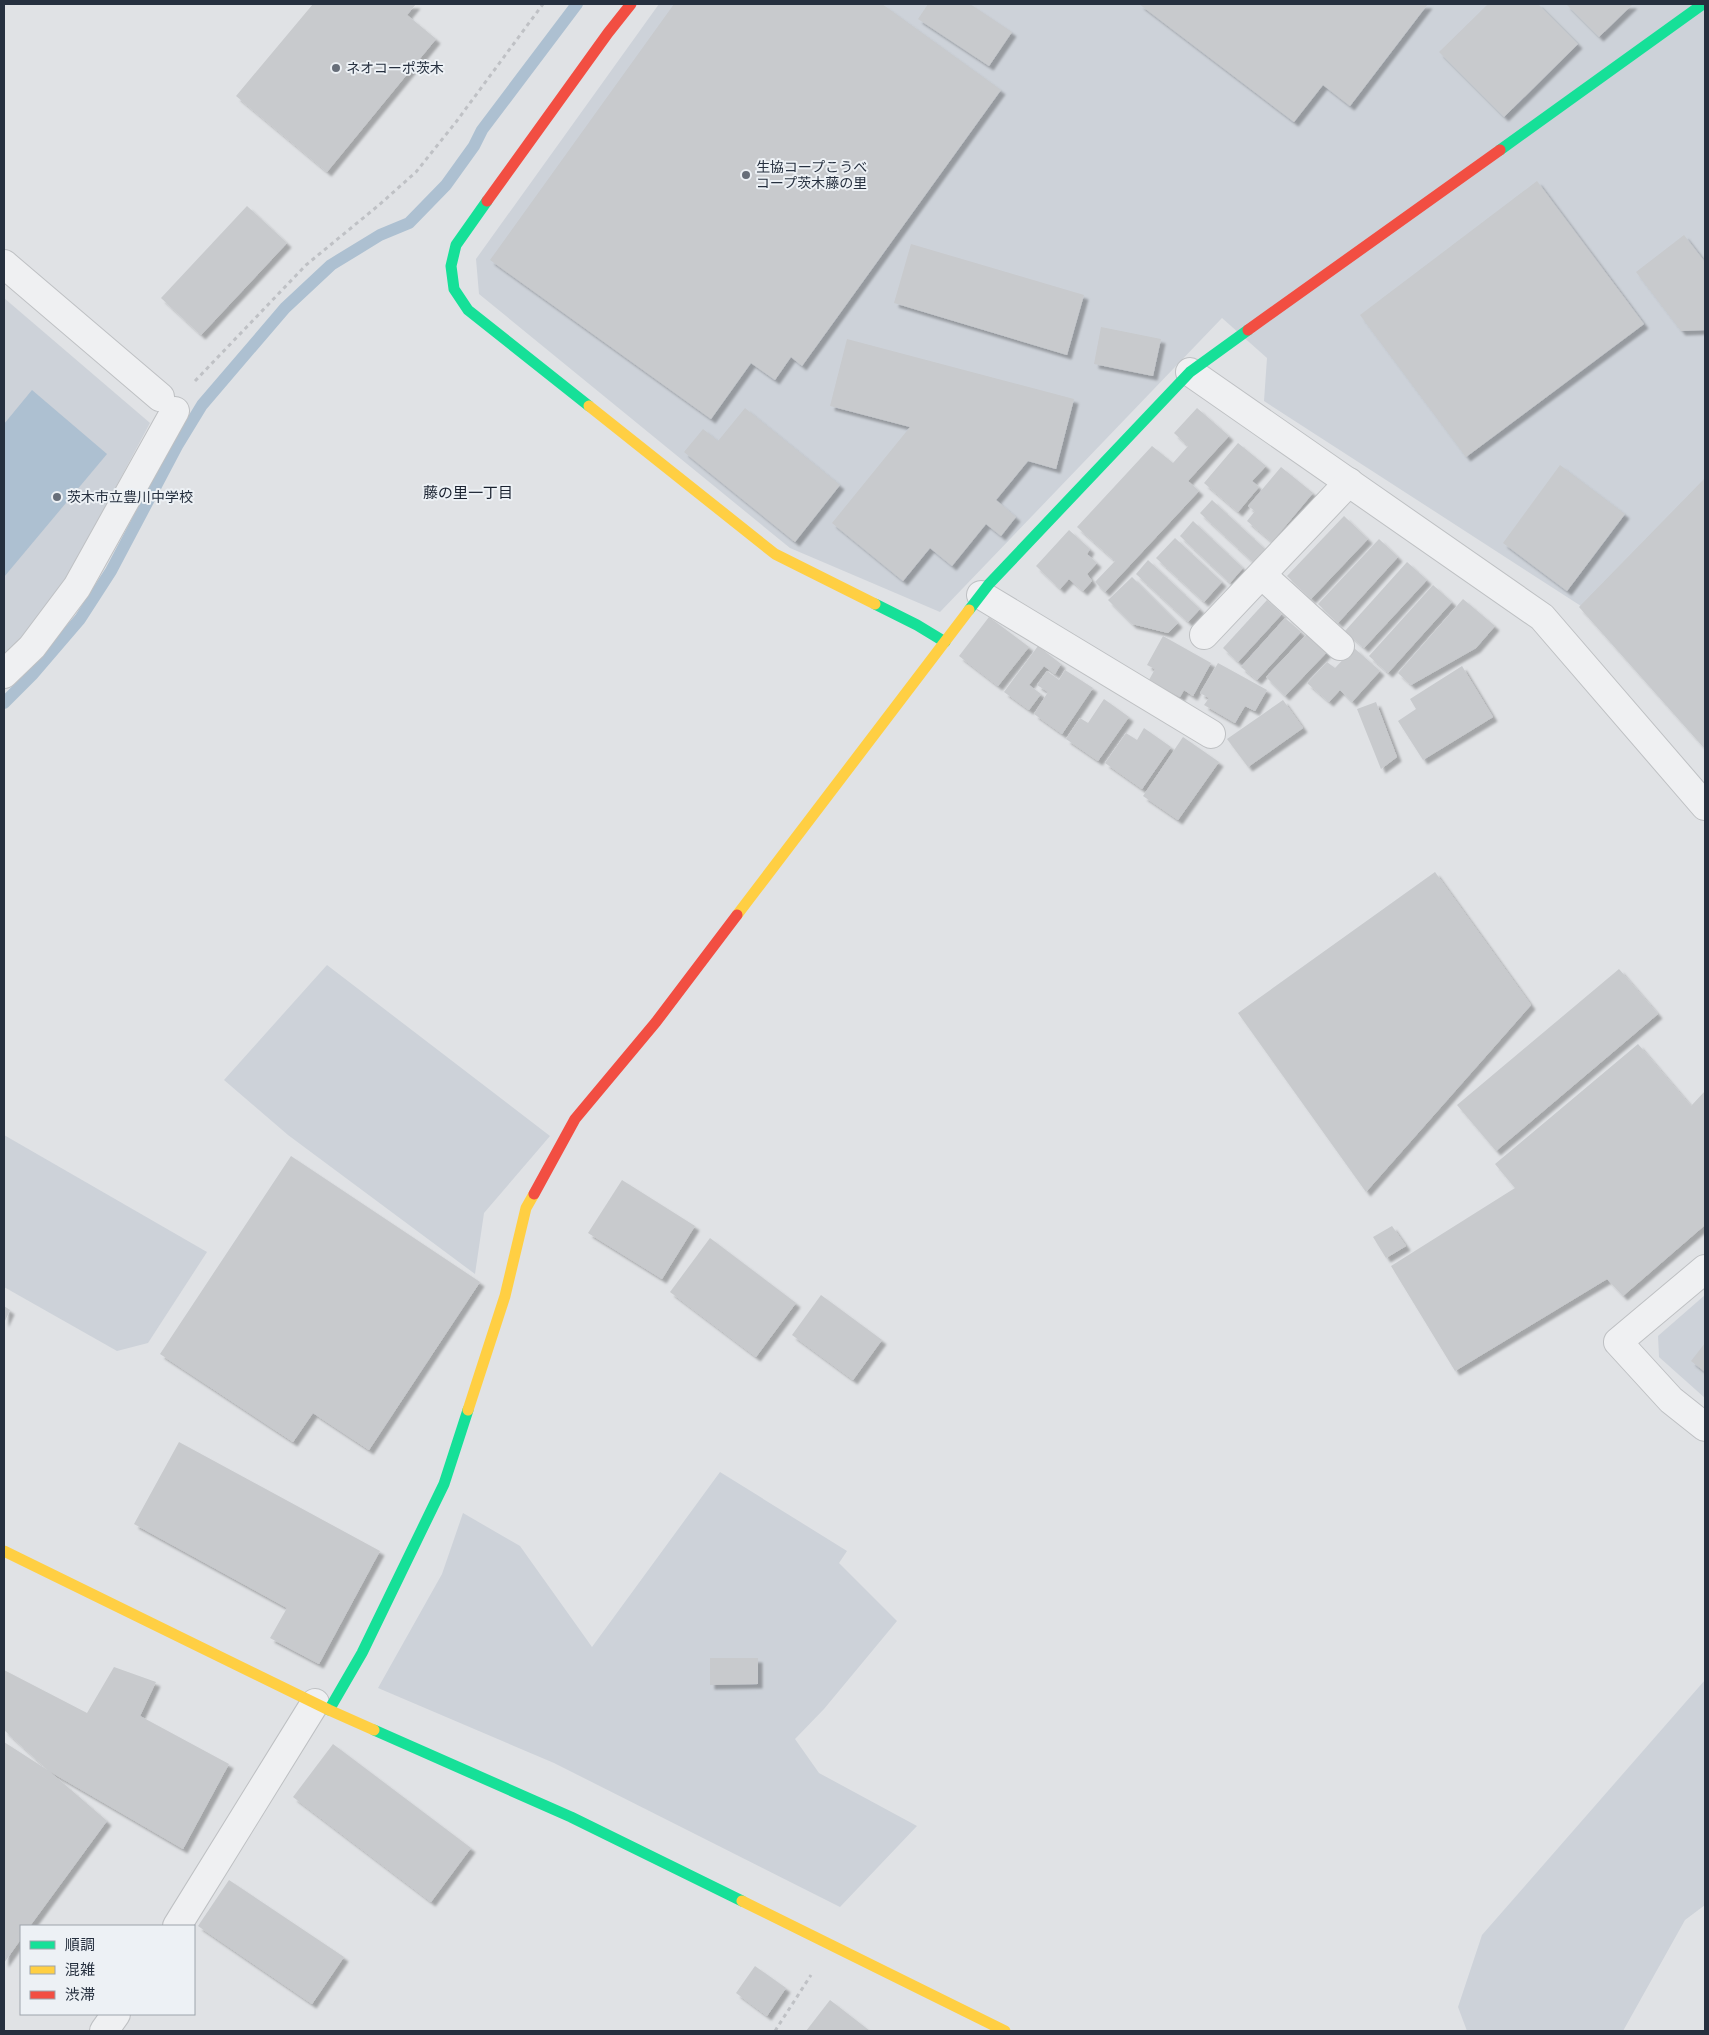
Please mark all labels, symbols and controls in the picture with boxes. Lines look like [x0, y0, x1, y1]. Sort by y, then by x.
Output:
place label: ネオコーポ茨木 [346, 60, 444, 77]
marker: ネオコーポ茨木 [330, 62, 342, 74]
place label: 生協コープこうべ コープ茨木藤の里 [756, 159, 867, 192]
marker: 生協コープこうべ コープ茨木藤の里 [740, 169, 752, 181]
district label: 藤の里一丁目 [423, 484, 513, 502]
place label: 茨木市立豊川中学校 [67, 489, 193, 506]
marker: 茨木市立豊川中学校 [51, 491, 63, 503]
legend [20, 1925, 195, 2015]
text: 順調 [65, 1936, 95, 1954]
text: 混雑 [65, 1961, 95, 1979]
text: 渋滞 [65, 1986, 95, 2004]

